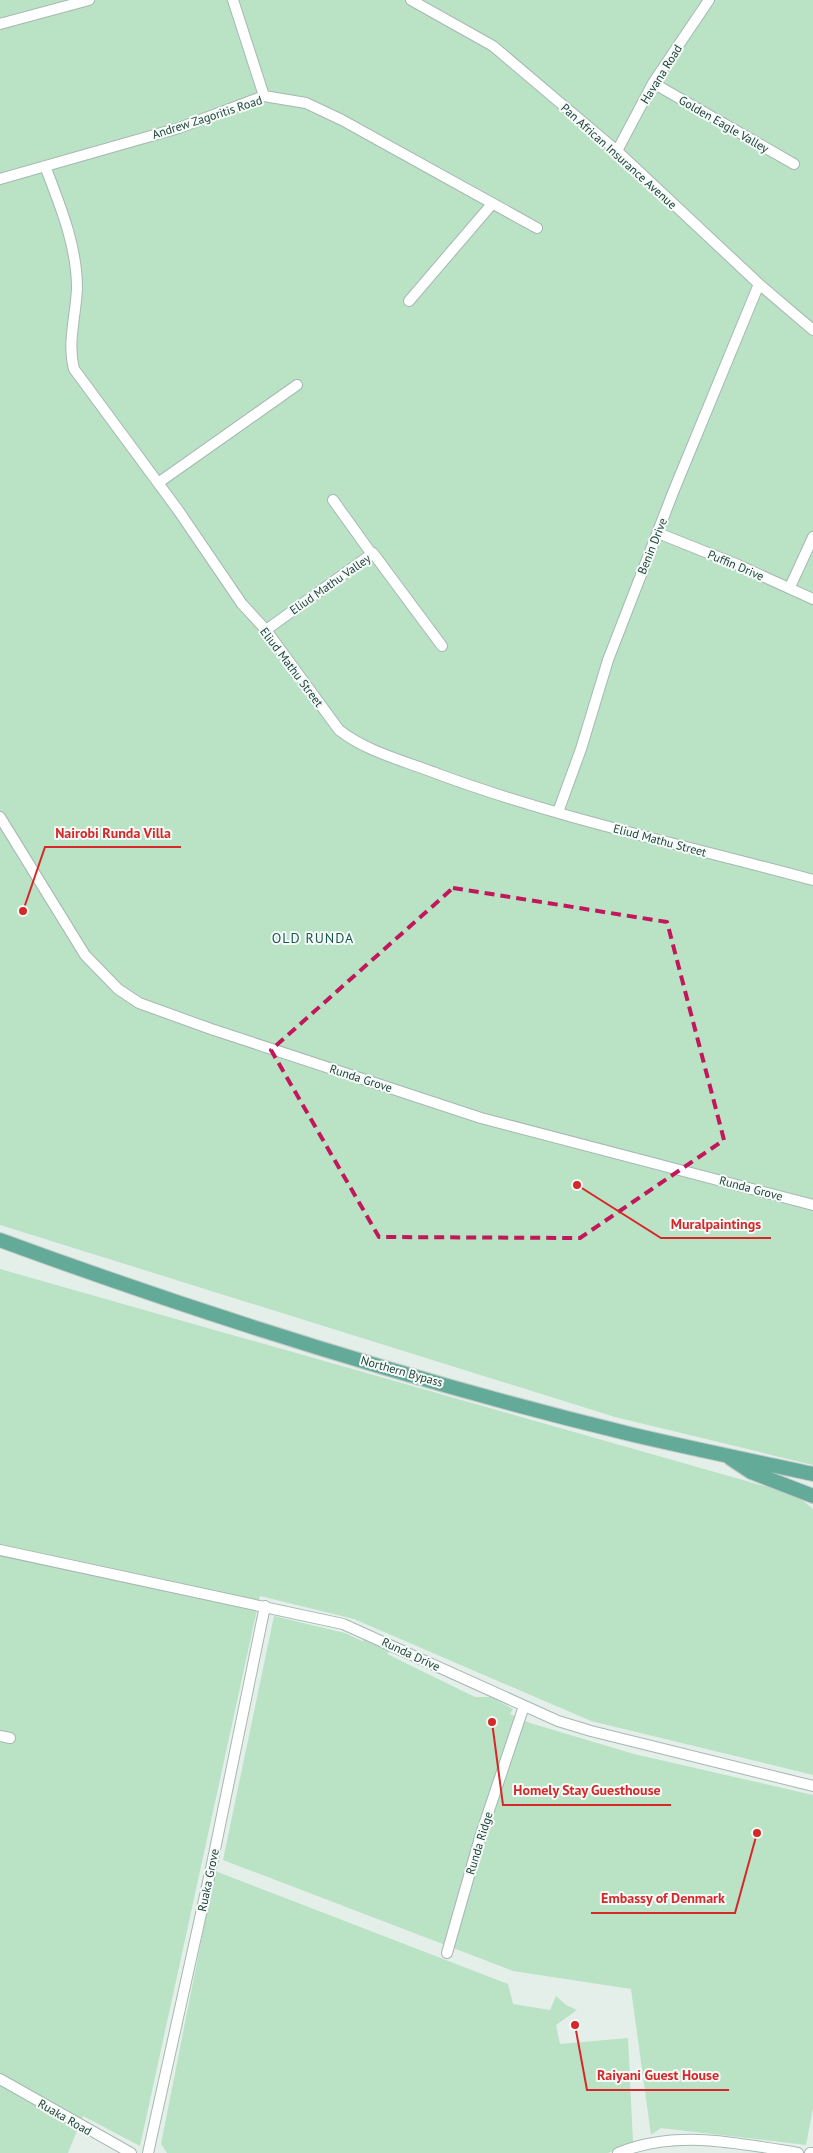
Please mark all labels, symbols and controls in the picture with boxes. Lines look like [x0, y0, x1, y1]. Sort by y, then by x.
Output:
street label: Havana Road [637, 42, 685, 106]
street label: Andrew Zagoritis Road [150, 92, 264, 142]
street label: Golden Eagle Valley [676, 92, 772, 156]
street label: Pan African Insurance Avenue [558, 100, 680, 212]
street label: Benin Drive [634, 516, 670, 576]
street label: Puffin Drive [706, 546, 766, 584]
street label: Eliud Mathu Valley [287, 550, 374, 617]
street label: Eliud Mathu Street [257, 624, 327, 710]
callout: Nairobi Runda Villa [45, 818, 181, 847]
street label: Eliud Mathu Street [612, 820, 708, 860]
text: Nairobi Runda Villa [55, 824, 171, 842]
district label: OLD RUNDA [272, 929, 354, 947]
street label: Runda Grove [328, 1061, 394, 1095]
street label: Runda Grove [718, 1172, 784, 1204]
callout: Muralpaintings [661, 1209, 771, 1238]
text: Muralpaintings [671, 1215, 761, 1233]
street label: Northern Bypass [359, 1352, 445, 1390]
street label: Runda Drive [379, 1634, 443, 1674]
callout: Homely Stay Guesthouse [503, 1776, 671, 1805]
text: Homely Stay Guesthouse [513, 1781, 661, 1799]
street label: Runda Ridge [462, 1810, 496, 1876]
street label: Ruaka Grove [194, 1847, 222, 1913]
callout: Embassy of Denmark [591, 1884, 735, 1913]
text: Embassy of Denmark [601, 1889, 725, 1907]
callout: Raiyani Guest House [587, 2061, 729, 2090]
text: Raiyani Guest House [597, 2066, 719, 2084]
street label: Ruaka Road [35, 2096, 95, 2138]

